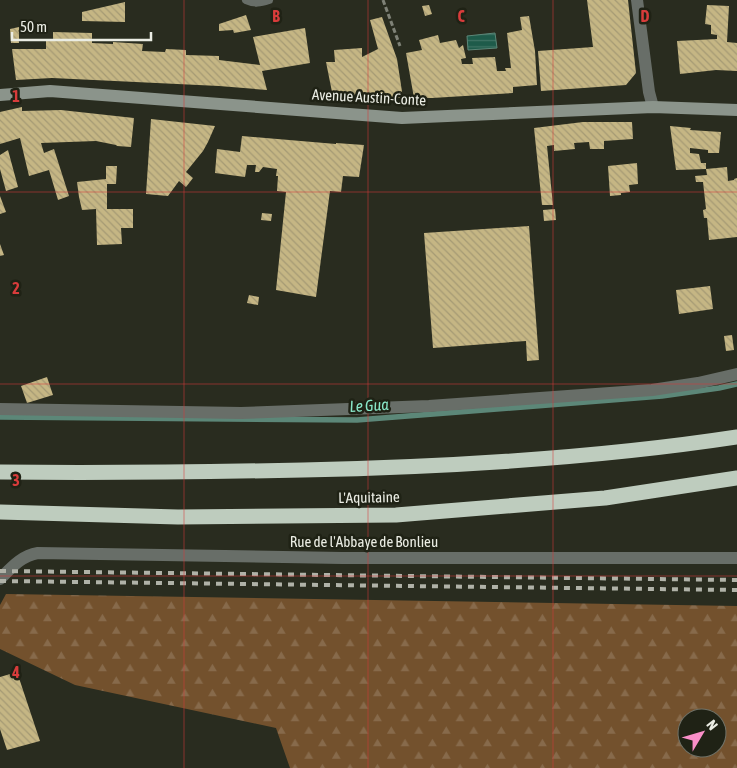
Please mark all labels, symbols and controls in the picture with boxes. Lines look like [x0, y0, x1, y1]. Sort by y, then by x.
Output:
text: B [272, 7, 280, 25]
text: C [457, 7, 465, 25]
text: D [641, 7, 650, 25]
scale bar [12, 10, 151, 42]
text: 50 m [20, 18, 47, 35]
street label: Avenue Austin-Conte [311, 86, 427, 108]
text: 1 [12, 87, 20, 105]
text: 2 [12, 279, 20, 297]
water label: Le Gua [349, 395, 390, 415]
text: 3 [12, 471, 20, 489]
street label: L'Aquitaine [338, 488, 400, 506]
street label: Rue de l'Abbaye de Bonlieu [290, 533, 438, 550]
text: 4 [11, 663, 20, 681]
north arrow [677, 708, 727, 758]
text: N [703, 717, 721, 733]

